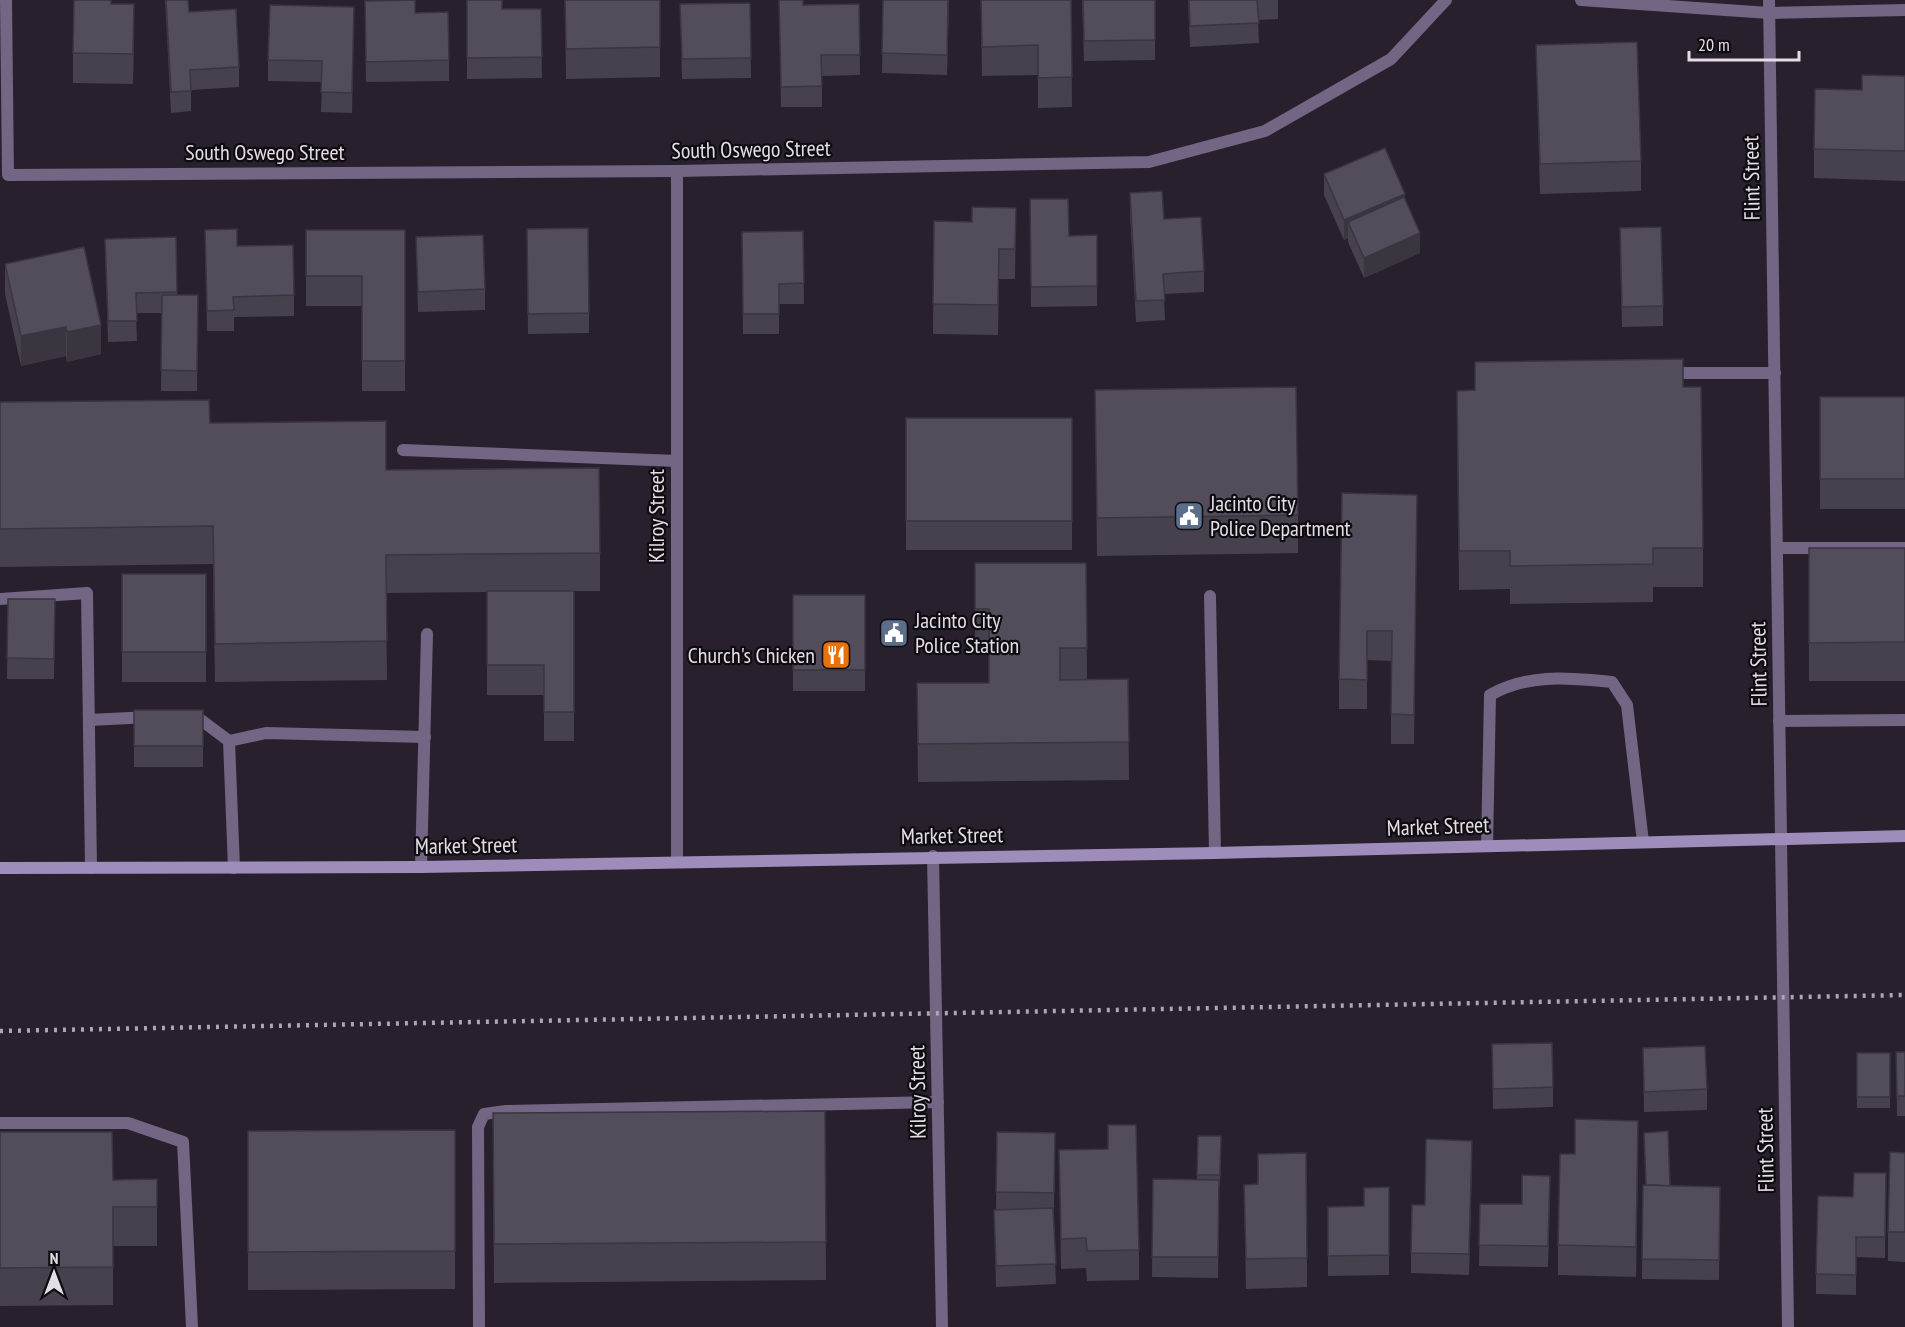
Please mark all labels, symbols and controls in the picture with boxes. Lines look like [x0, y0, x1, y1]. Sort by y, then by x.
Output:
scale bar [1689, 24, 1798, 62]
text: 20 m [1698, 33, 1730, 56]
street label: South Oswego Street [671, 134, 831, 164]
street label: Flint Street [1736, 135, 1766, 221]
street label: South Oswego Street [185, 138, 345, 166]
street label: Kilroy Street [642, 469, 670, 563]
place label: Jacinto City Police Department [1209, 489, 1351, 542]
public building icon: Jacinto City Police Department [1173, 500, 1205, 532]
place label: Jacinto City Police Station [914, 606, 1019, 659]
public building icon: Jacinto City Police Station [878, 617, 910, 649]
street label: Flint Street [1743, 621, 1773, 707]
restaurant icon: Church's Chicken [820, 639, 852, 671]
place label: Church's Chicken [688, 641, 815, 669]
street label: Market Street [1386, 810, 1490, 842]
street label: Market Street [901, 820, 1003, 850]
street label: Market Street [415, 830, 517, 860]
street label: Kilroy Street [902, 1045, 932, 1139]
street label: Flint Street [1750, 1107, 1780, 1193]
north arrow [24, 1243, 84, 1303]
text: N [50, 1248, 58, 1268]

